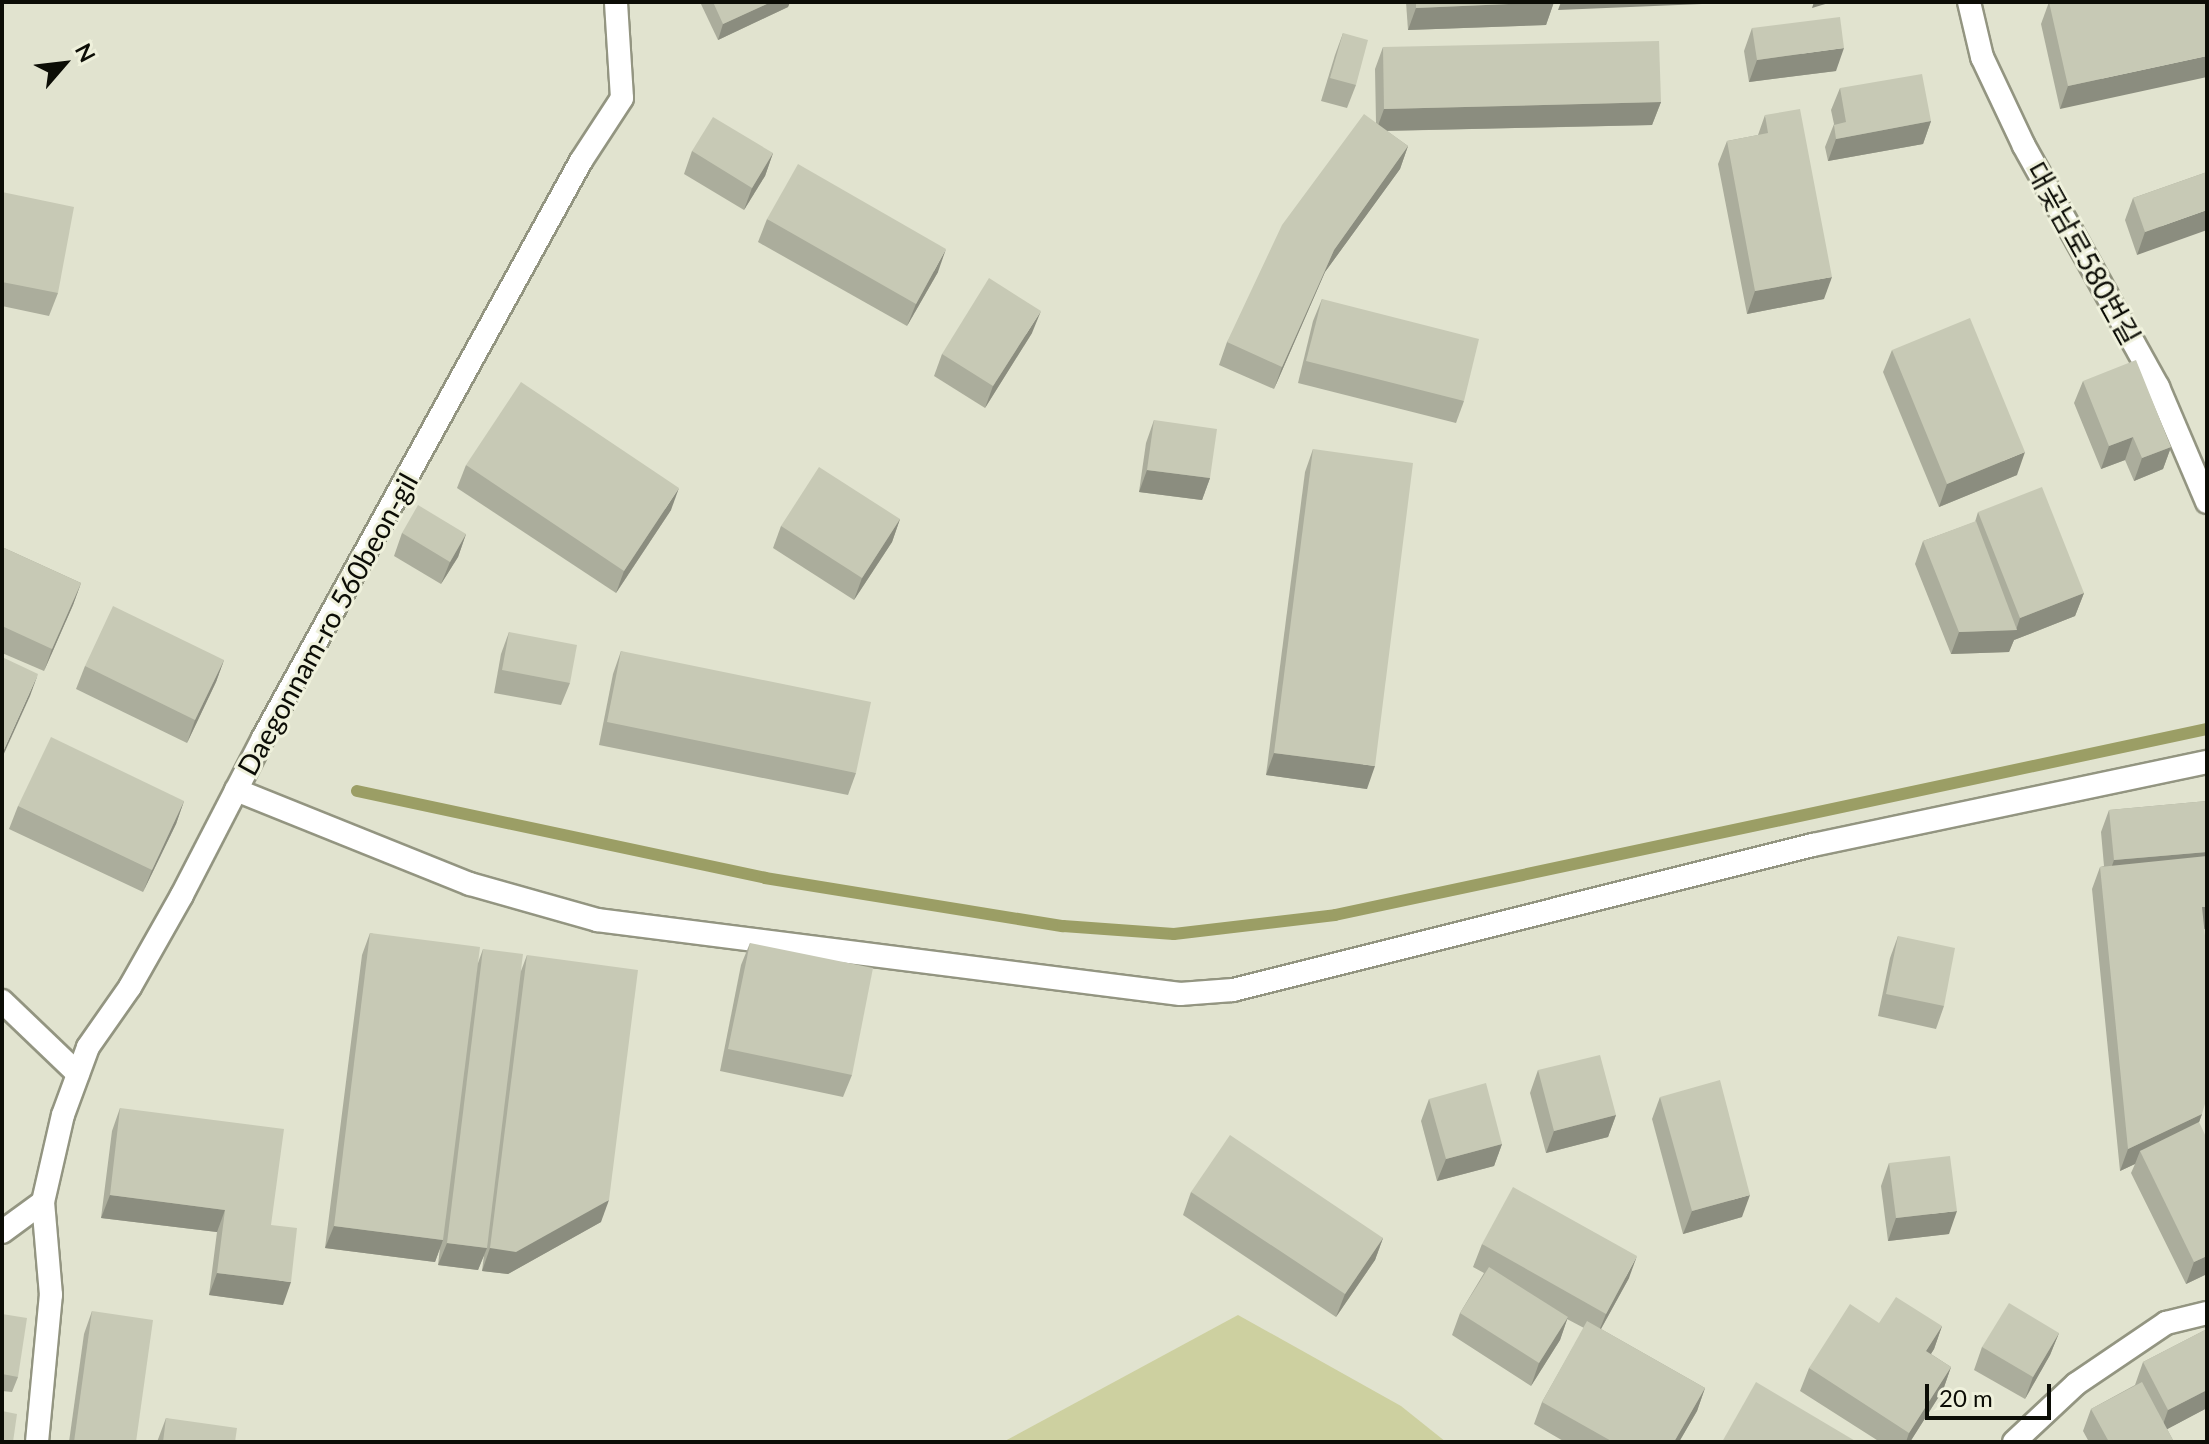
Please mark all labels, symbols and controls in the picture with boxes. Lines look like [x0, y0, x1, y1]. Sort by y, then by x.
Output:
north arrow [24, 24, 104, 104]
text: N [70, 39, 102, 66]
street label: 대곶남로580번길 [2020, 156, 2148, 350]
street label: Daegonnam-ro 560beon-gil [230, 467, 424, 781]
scale bar [1929, 1368, 2055, 1418]
text: 20 m [1939, 1383, 1993, 1412]

